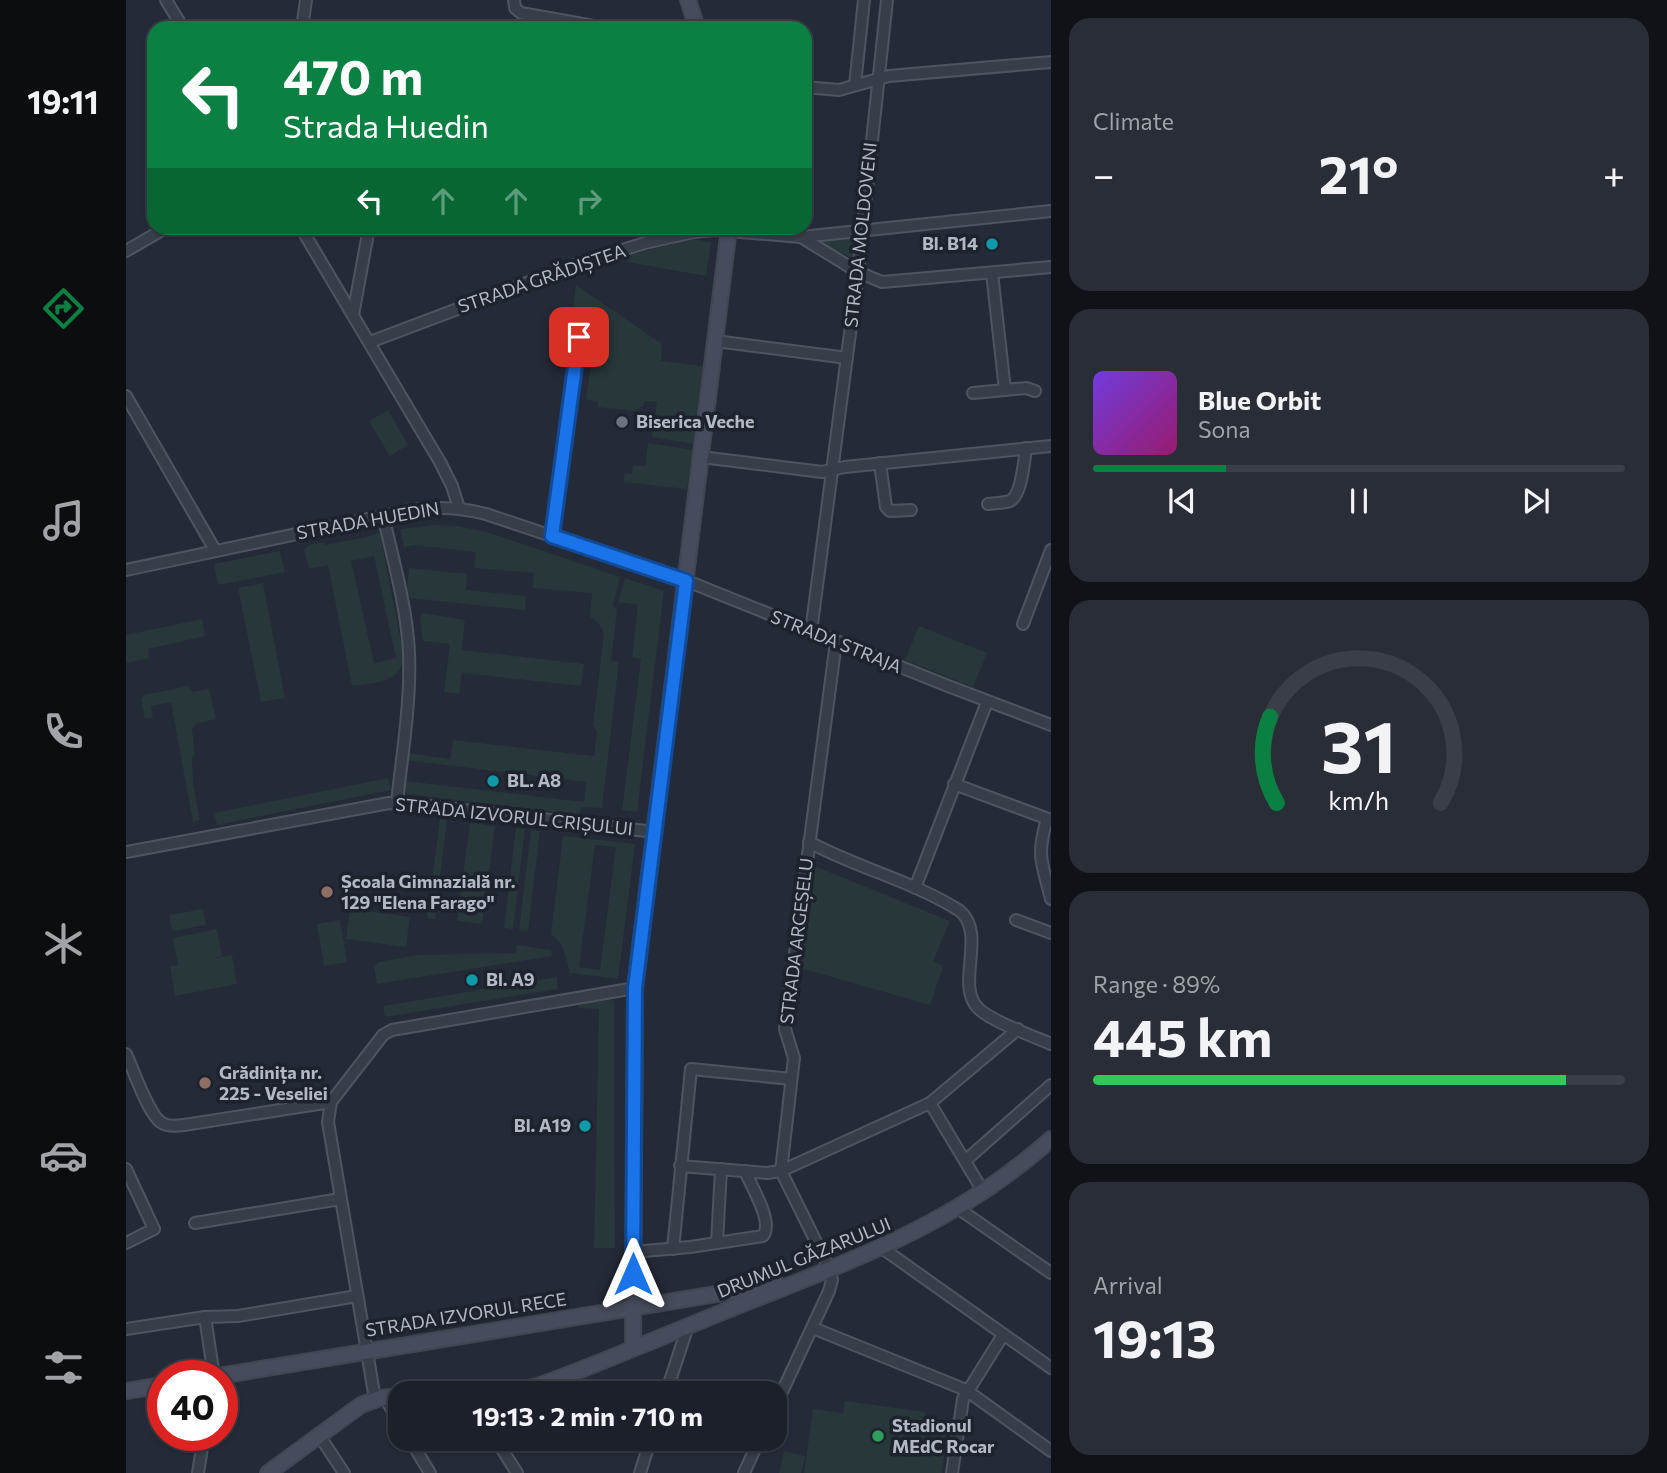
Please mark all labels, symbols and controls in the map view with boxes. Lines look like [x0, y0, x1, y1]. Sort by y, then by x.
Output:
text: 470 m [283, 45, 423, 105]
icon: left [168, 49, 259, 140]
text: 19:11 [27, 81, 99, 121]
text: Strada Huedin [283, 105, 489, 145]
text: Climate [1093, 107, 1174, 135]
street label: STRADA MOLDOVENI [839, 141, 881, 329]
text: 21° [1319, 141, 1398, 205]
text: − [1093, 150, 1115, 197]
text: + [1603, 150, 1625, 197]
icon: left [351, 182, 389, 220]
icon: ahead [424, 182, 462, 220]
icon: ahead [497, 182, 535, 220]
icon: right [570, 182, 608, 220]
place label: Bl. B14 [922, 232, 978, 254]
marker: Bl. B14 [984, 236, 1000, 252]
street label: STRADA GRĂDIȘTEA [455, 239, 629, 318]
icon: directions [39, 284, 88, 333]
pin [549, 307, 609, 367]
icon: arrive [560, 318, 598, 356]
text: Blue Orbit [1198, 384, 1321, 415]
place label: Biserica Veche [636, 410, 755, 432]
marker: Biserica Veche [614, 414, 630, 430]
text: Sona [1198, 415, 1250, 443]
icon: previous [1163, 482, 1201, 520]
icon: pause [1340, 482, 1378, 520]
icon: next [1517, 482, 1555, 520]
icon: music [39, 496, 88, 545]
street label: STRADA HUEDIN [295, 497, 441, 543]
street label: STRADA STRAJA [768, 605, 905, 677]
text: 31 [1321, 699, 1397, 788]
icon: phone [39, 707, 88, 756]
place label: BL. A8 [507, 769, 561, 791]
marker: BL. A8 [485, 773, 501, 789]
text: km/h [1329, 784, 1389, 814]
street label: STRADA IZVORUL CRIȘULUI [394, 793, 634, 840]
street label: STRADA ARGEȘELU [775, 856, 818, 1025]
place label: Școala Gimnazială nr. 129 "Elena Farago" [341, 870, 516, 913]
marker: Școala Gimnazială nr. 129 "Elena Farago" [319, 884, 335, 900]
icon: climate [39, 919, 88, 968]
place label: Bl. A9 [486, 968, 535, 990]
text: Range · 89% [1093, 970, 1220, 998]
marker: Bl. A9 [464, 972, 480, 988]
text: 445 km [1093, 1004, 1272, 1068]
place label: Grădinița nr. 225 - Veseliei [219, 1061, 328, 1104]
marker: Grădinița nr. 225 - Veseliei [197, 1075, 213, 1091]
place label: Bl. A19 [514, 1114, 571, 1136]
marker: Bl. A19 [577, 1118, 593, 1134]
icon: car [39, 1131, 88, 1180]
street label: DRUMUL GĂZARULUI [714, 1212, 894, 1302]
position arrow [596, 1237, 670, 1311]
text: Arrival [1093, 1271, 1163, 1299]
street label: STRADA IZVORUL RECE [364, 1287, 568, 1341]
text: 19:13 [1093, 1305, 1216, 1369]
icon: filters [39, 1343, 88, 1392]
speed limit sign: 40 [147, 1360, 238, 1451]
text: 19:13 · 2 min · 710 m [472, 1400, 703, 1431]
place label: Stadionul MEdC Rocar [892, 1414, 995, 1457]
marker: Stadionul MEdC Rocar [870, 1428, 886, 1444]

